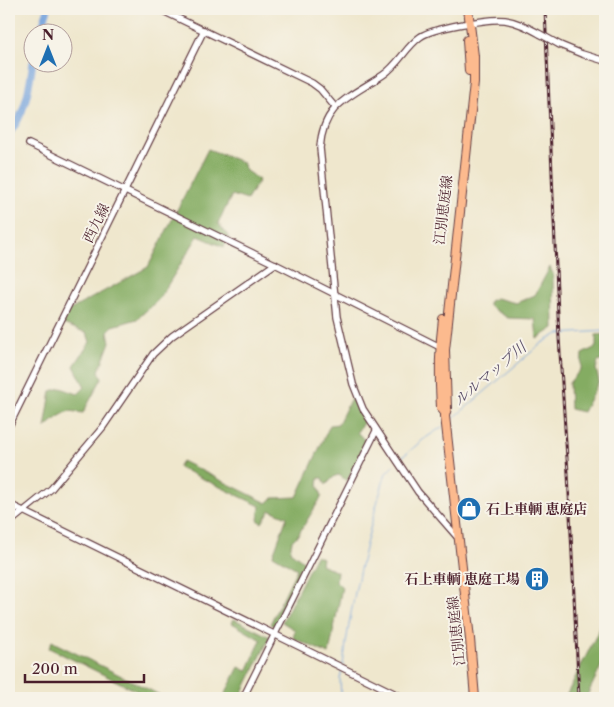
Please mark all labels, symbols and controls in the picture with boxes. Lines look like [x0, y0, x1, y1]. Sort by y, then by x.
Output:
north arrow [22, 22, 72, 72]
text: N [42, 26, 54, 44]
street label: 江別恵庭線 [430, 174, 456, 246]
street label: 西九線 [79, 200, 113, 246]
water label: ルルマップ川 [449, 336, 531, 410]
shop icon: 石上車輌 恵庭店 [456, 496, 482, 522]
place label: 石上車輌 恵庭店 [486, 500, 588, 518]
building icon: 石上車輌 恵庭工場 [524, 566, 550, 592]
place label: 石上車輌 恵庭工場 [404, 570, 520, 588]
street label: 江別恵庭線 [443, 595, 469, 667]
scale bar [25, 652, 144, 684]
text: 200 m [32, 659, 78, 678]

